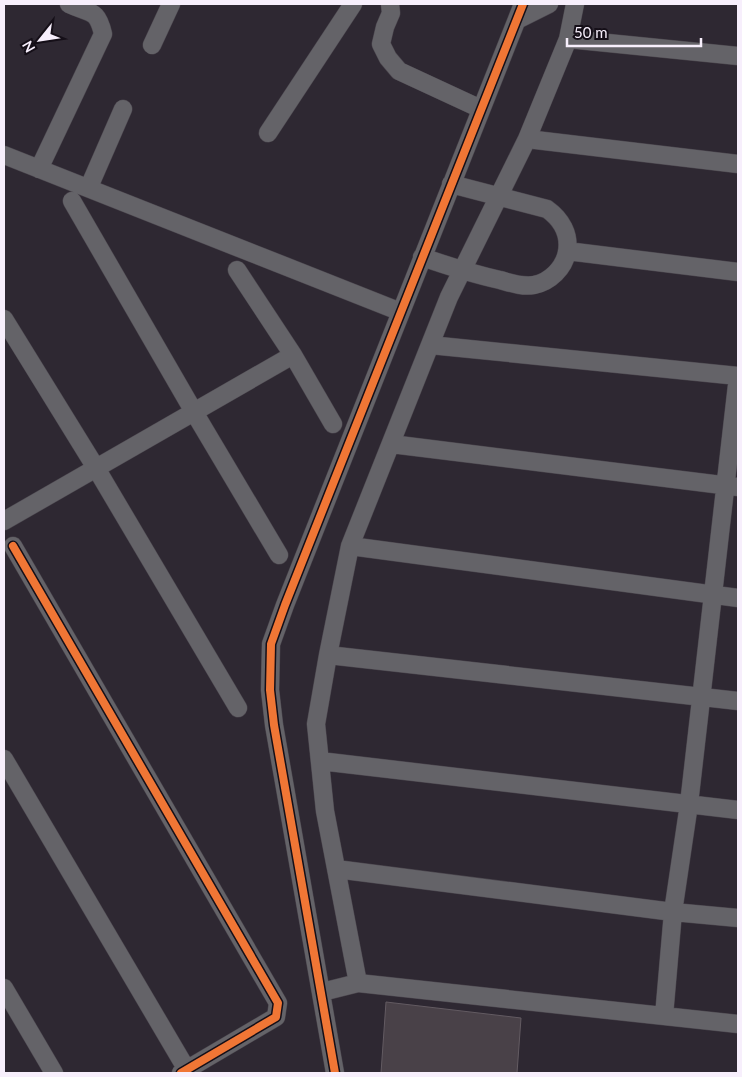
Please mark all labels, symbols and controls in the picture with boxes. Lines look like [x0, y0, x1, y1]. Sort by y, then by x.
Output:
north arrow [15, 15, 65, 65]
scale bar [567, 15, 701, 47]
text: 50 m [574, 23, 608, 41]
text: N [18, 38, 38, 56]

